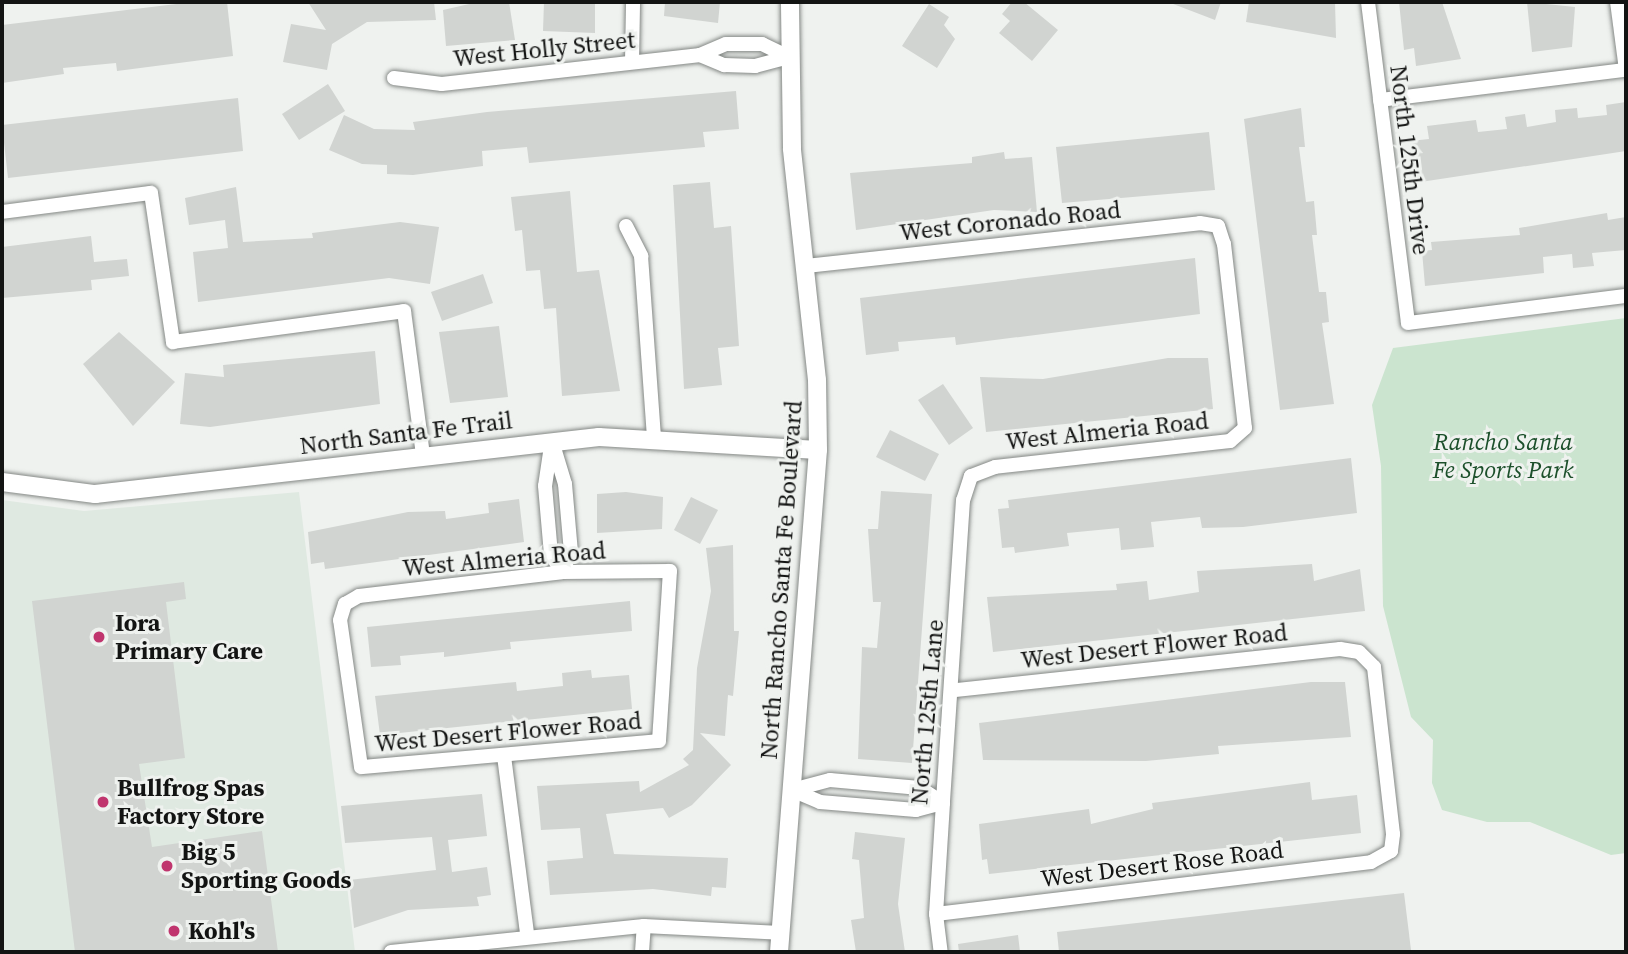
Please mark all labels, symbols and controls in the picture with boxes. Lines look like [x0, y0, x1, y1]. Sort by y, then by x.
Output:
street label: West Holly Street [452, 25, 636, 73]
street label: North 125th Drive [1384, 64, 1436, 256]
street label: West Coronado Road [898, 195, 1122, 247]
street label: North Rancho Santa Fe Boulevard [754, 400, 808, 760]
street label: North Santa Fe Trail [298, 406, 514, 460]
street label: West Almeria Road [1004, 406, 1210, 456]
park label: Rancho Santa Fe Sports Park [1432, 428, 1574, 484]
street label: West Almeria Road [401, 536, 607, 582]
place label: Iora Primary Care [115, 609, 263, 665]
street label: North 125th Lane [905, 618, 949, 806]
street label: West Desert Flower Road [1019, 618, 1289, 674]
marker: Iora Primary Care [89, 627, 109, 647]
street label: West Desert Flower Road [373, 706, 643, 758]
place label: Bullfrog Spas Factory Store [117, 774, 264, 830]
marker: Bullfrog Spas Factory Store [95, 794, 111, 810]
street label: West Desert Rose Road [1039, 835, 1285, 893]
place label: Big 5 Sporting Goods [181, 838, 351, 894]
marker: Big 5 Sporting Goods [159, 858, 175, 874]
place label: Kohl's [188, 917, 255, 945]
marker: Kohl's [166, 923, 182, 939]

